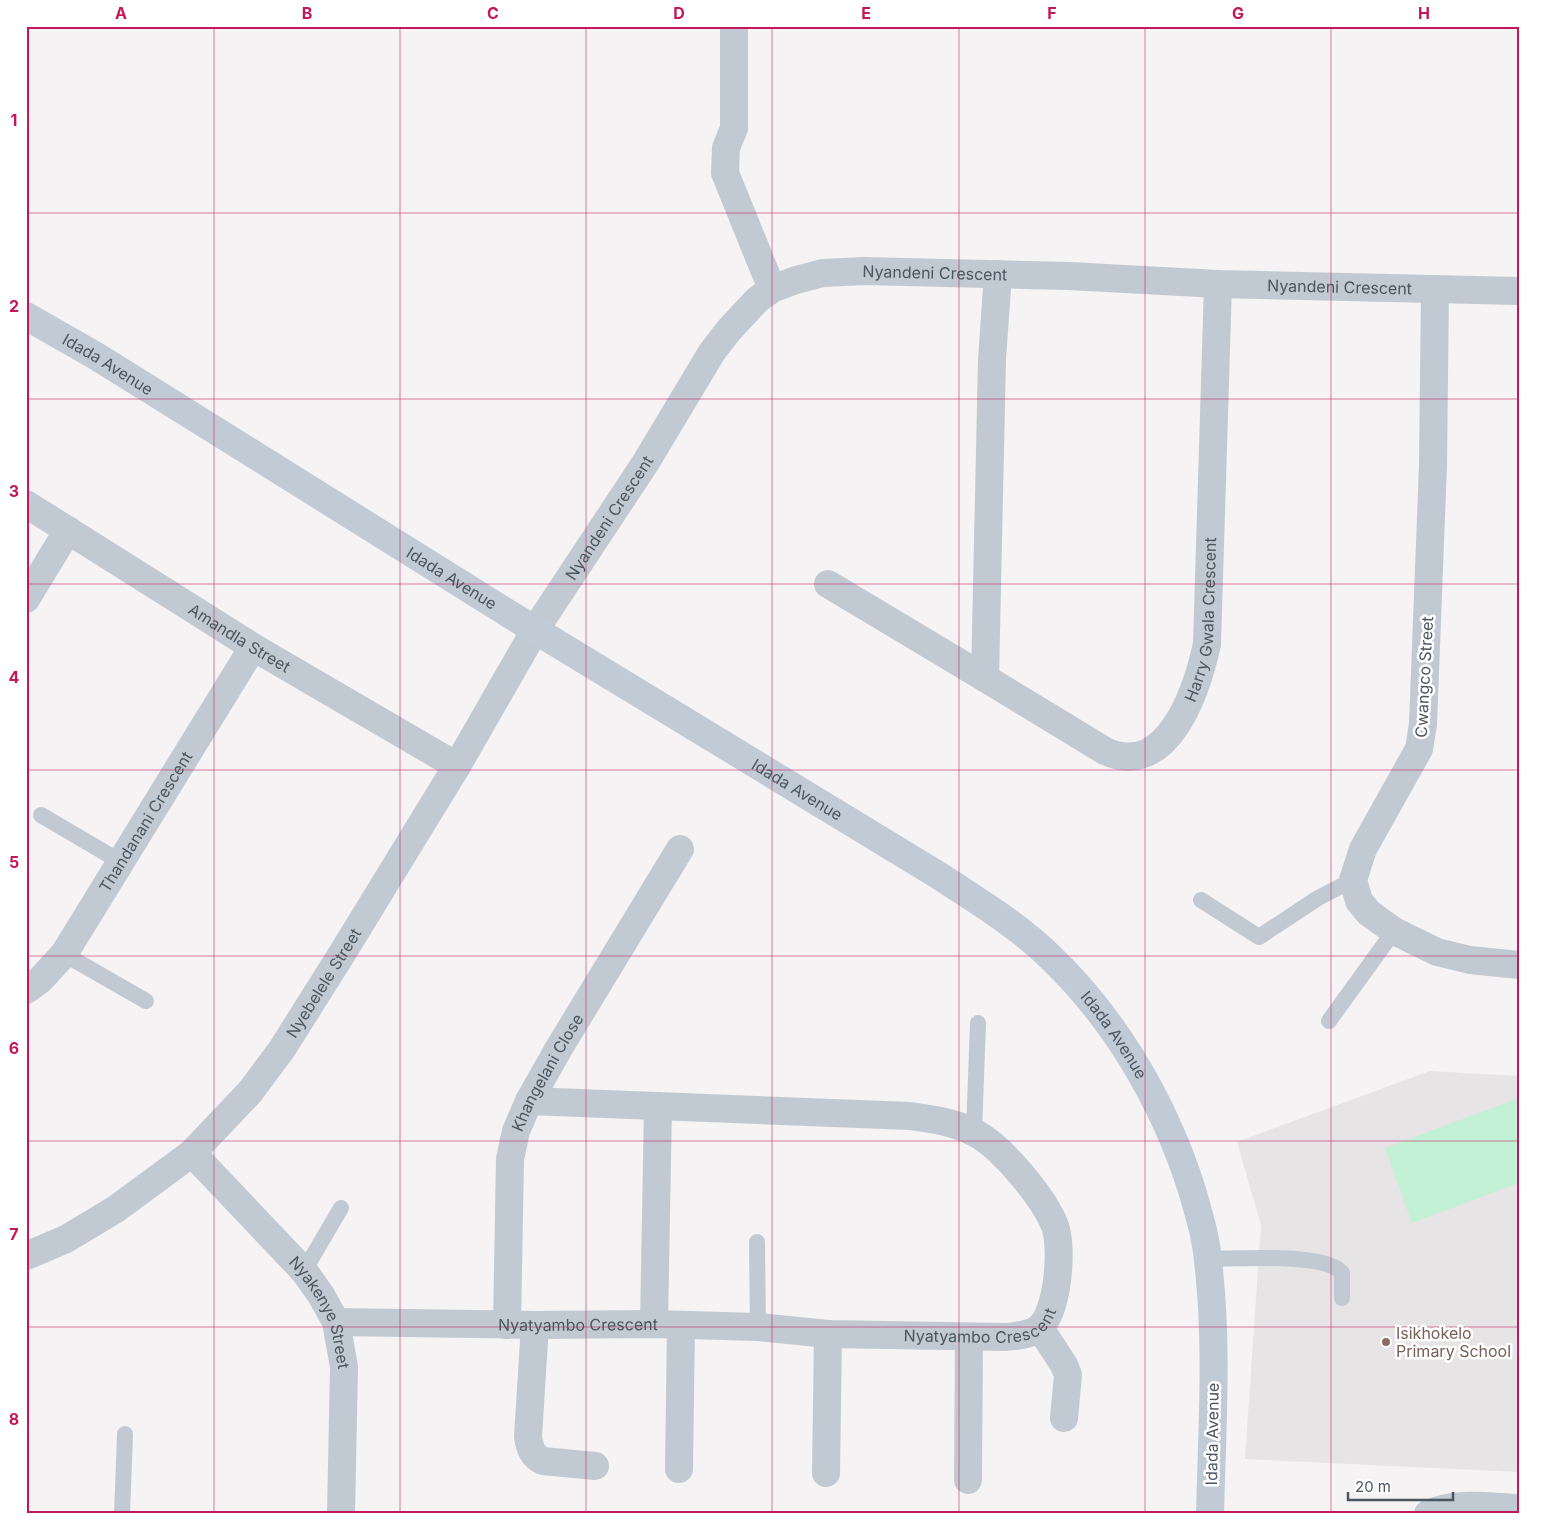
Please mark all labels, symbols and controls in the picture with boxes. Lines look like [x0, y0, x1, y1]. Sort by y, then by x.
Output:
text: A [115, 3, 127, 23]
text: B [302, 3, 312, 23]
text: C [487, 3, 499, 23]
text: D [673, 3, 685, 23]
text: E [861, 3, 871, 23]
text: F [1047, 3, 1057, 23]
text: G [1232, 3, 1244, 23]
text: H [1418, 3, 1430, 23]
text: 1 [11, 110, 17, 130]
street label: Nyandeni Crescent [862, 261, 1007, 284]
street label: Nyandeni Crescent [1267, 275, 1412, 299]
text: 2 [9, 296, 19, 316]
street label: Idada Avenue [59, 329, 157, 399]
street label: Nyandeni Crescent [561, 452, 657, 584]
text: 3 [9, 481, 19, 501]
street label: Harry Gwala Crescent [1180, 537, 1220, 705]
street label: Idada Avenue [403, 542, 501, 614]
street label: Amandla Street [185, 599, 294, 677]
street label: Cwangco Street [1411, 616, 1437, 738]
text: 4 [9, 667, 20, 687]
street label: Thandanani Crescent [95, 748, 196, 896]
street label: Idada Avenue [748, 754, 846, 825]
text: 5 [9, 852, 19, 872]
street label: Nyebelele Street [282, 924, 365, 1041]
street label: Idada Avenue [1077, 987, 1152, 1082]
street label: Khangelani Close [507, 1010, 588, 1134]
text: 6 [9, 1038, 19, 1058]
text: 7 [9, 1224, 19, 1244]
street label: Nyakenye Street [285, 1252, 354, 1370]
street label: Nyatyambo Crescent [904, 1305, 1060, 1347]
street label: Nyatyambo Crescent [498, 1314, 658, 1335]
place label: Isikhokelo Primary School [1396, 1323, 1511, 1361]
marker: Isikhokelo Primary School [1380, 1336, 1392, 1348]
street label: Idada Avenue [1201, 1383, 1223, 1485]
text: 8 [9, 1409, 19, 1429]
scale bar [1348, 1470, 1452, 1502]
text: 20 m [1355, 1477, 1391, 1496]

